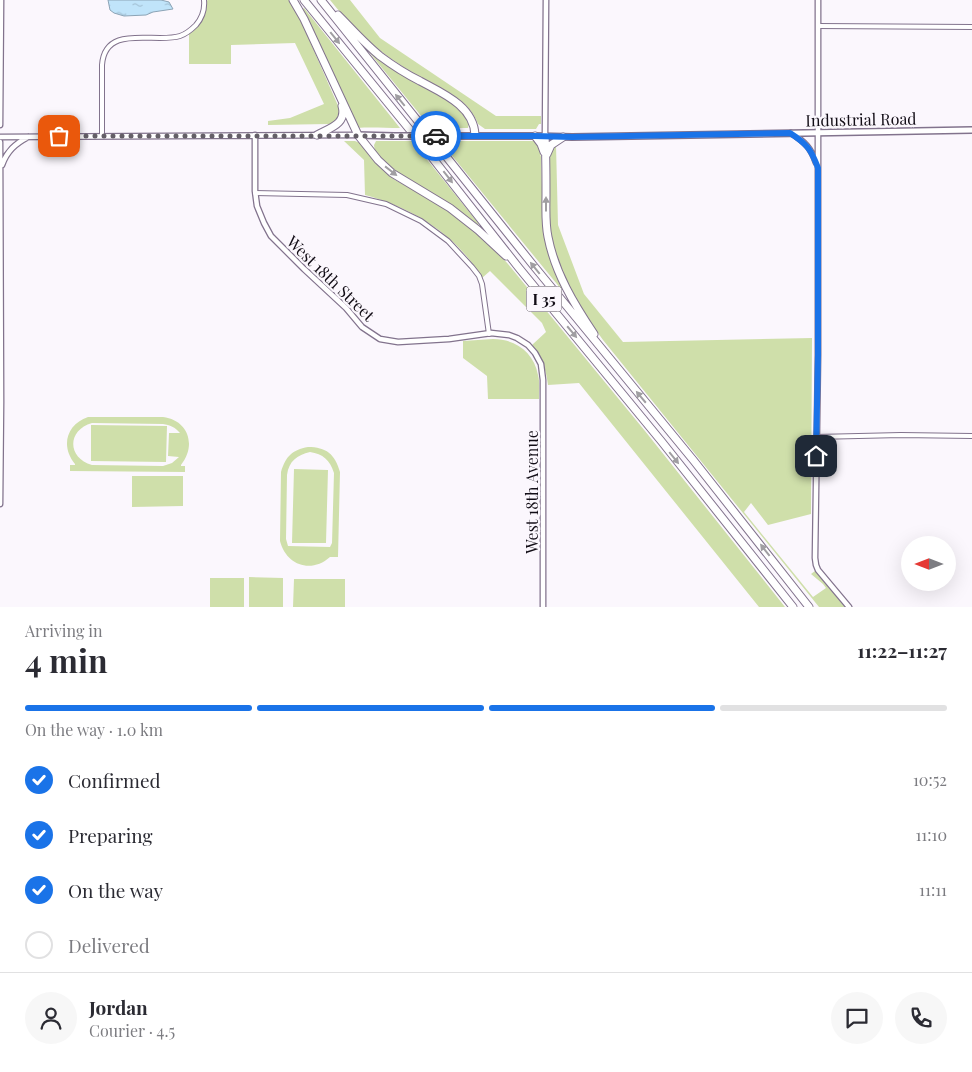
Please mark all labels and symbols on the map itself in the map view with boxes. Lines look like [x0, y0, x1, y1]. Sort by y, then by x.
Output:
one-way arrow [329, 31, 340, 44]
one-way arrow [395, 94, 406, 107]
street label: Industrial Road [805, 108, 917, 130]
courier [411, 111, 461, 161]
pin [38, 115, 80, 157]
one-way arrow [384, 166, 397, 177]
one-way arrow [443, 171, 454, 184]
one-way arrow [542, 196, 550, 212]
street label: West 18th Street [282, 230, 380, 325]
one-way arrow [529, 261, 540, 274]
road number: I 35 [526, 286, 562, 312]
one-way arrow [566, 325, 577, 338]
one-way arrow [635, 390, 646, 403]
street label: West 18th Avenue [521, 430, 542, 555]
pin [795, 435, 837, 477]
one-way arrow [669, 451, 680, 464]
north arrow [901, 536, 956, 591]
one-way arrow [759, 544, 770, 557]

